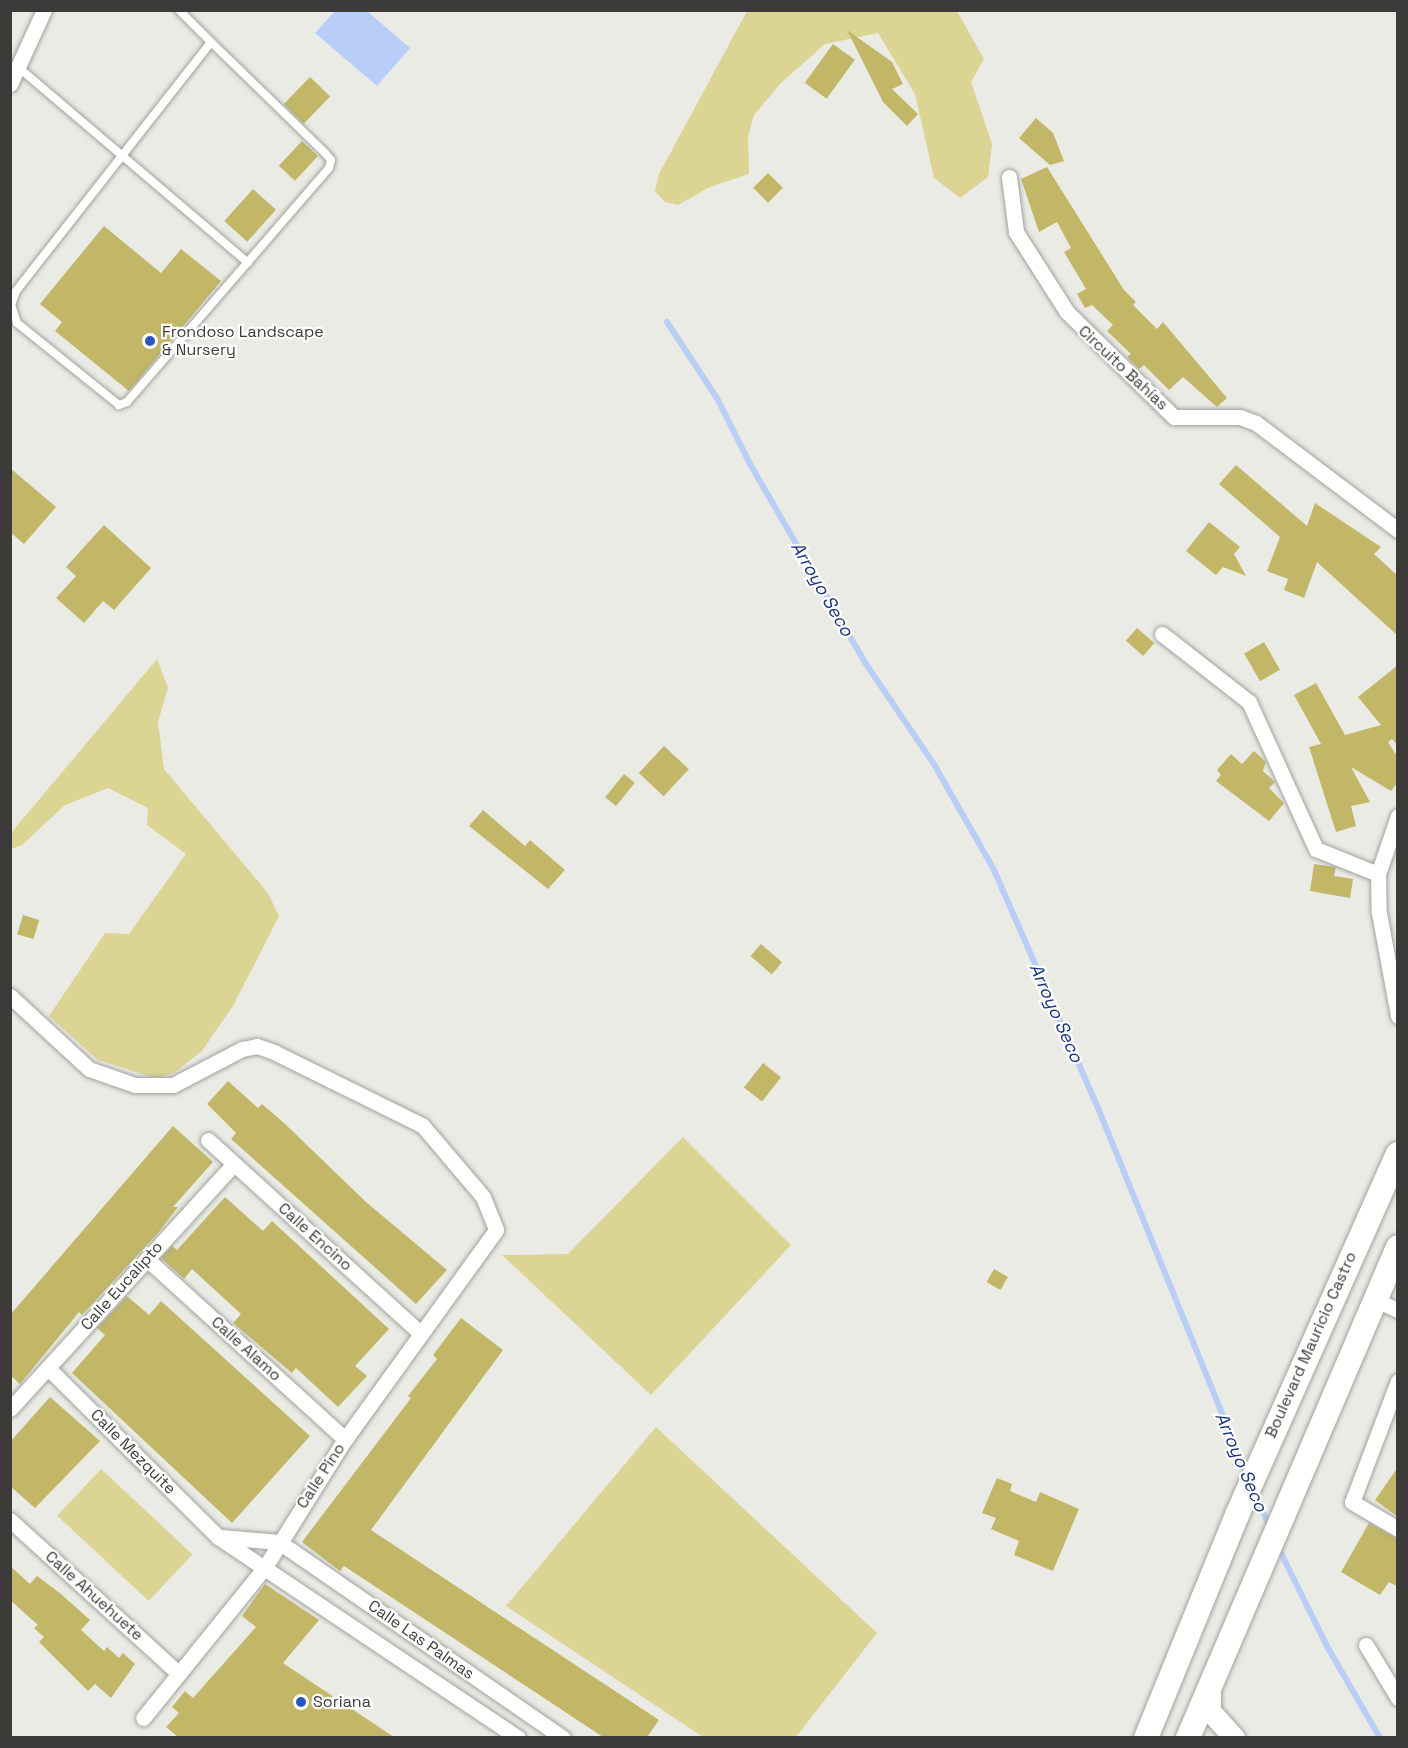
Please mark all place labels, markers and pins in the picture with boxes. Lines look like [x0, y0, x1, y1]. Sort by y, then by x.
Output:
place label: Frondoso Landscape & Nursery [162, 322, 324, 360]
marker: Frondoso Landscape & Nursery [143, 334, 157, 348]
place label: Soriana [313, 1692, 371, 1712]
marker: Soriana [294, 1695, 308, 1709]

